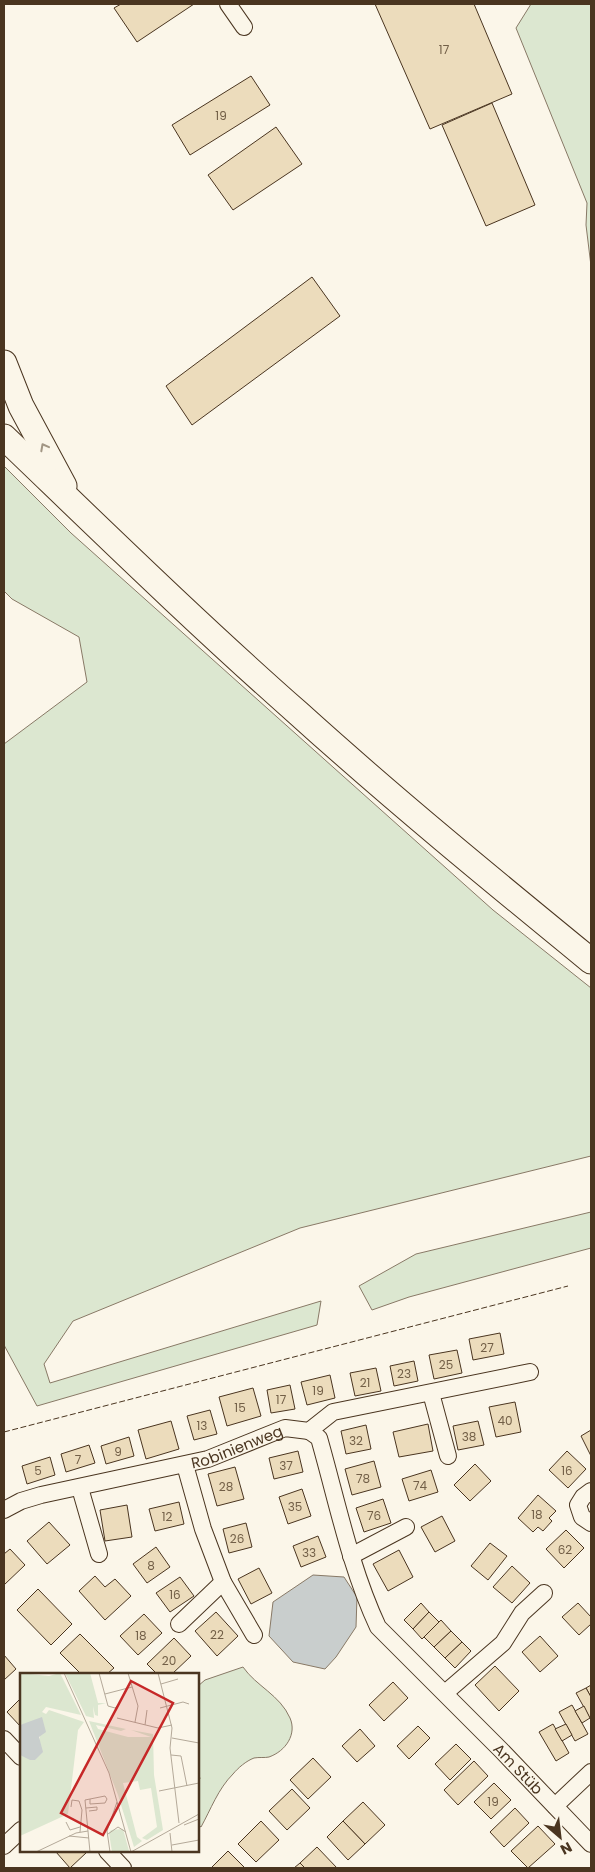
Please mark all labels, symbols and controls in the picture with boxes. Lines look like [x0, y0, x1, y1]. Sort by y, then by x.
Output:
house number: 17 [439, 41, 450, 58]
house number: 19 [215, 107, 227, 124]
one-way arrow [40, 443, 50, 452]
house number: 27 [480, 1339, 494, 1356]
house number: 25 [439, 1356, 453, 1373]
house number: 23 [397, 1365, 411, 1382]
house number: 21 [360, 1374, 370, 1391]
house number: 19 [312, 1382, 324, 1399]
house number: 17 [276, 1391, 287, 1408]
house number: 15 [234, 1399, 246, 1416]
house number: 40 [497, 1412, 513, 1429]
house number: 13 [197, 1417, 207, 1434]
street label: Robinienweg [189, 1420, 286, 1473]
house number: 38 [462, 1428, 476, 1445]
house number: 32 [349, 1432, 363, 1449]
house number: 9 [114, 1443, 122, 1460]
house number: 7 [75, 1451, 82, 1468]
house number: 37 [279, 1457, 293, 1474]
house number: 5 [34, 1462, 42, 1479]
house number: 16 [561, 1462, 573, 1479]
house number: 78 [356, 1470, 370, 1487]
house number: 74 [413, 1477, 427, 1494]
house number: 28 [219, 1478, 233, 1495]
house number: 35 [288, 1498, 302, 1515]
house number: 18 [531, 1506, 543, 1523]
house number: 76 [367, 1507, 381, 1524]
house number: 12 [162, 1508, 172, 1525]
house number: 26 [230, 1530, 244, 1547]
house number: 62 [558, 1541, 572, 1558]
house number: 33 [302, 1544, 316, 1561]
house number: 8 [147, 1557, 155, 1574]
house number: 16 [169, 1586, 181, 1603]
house number: 22 [210, 1626, 224, 1643]
house number: 18 [135, 1627, 147, 1644]
house number: 20 [162, 1652, 176, 1669]
inset map [20, 1673, 199, 1852]
street label: Am Stüb [489, 1738, 548, 1799]
house number: 19 [487, 1793, 499, 1810]
north arrow [535, 1812, 585, 1862]
text: N [557, 1837, 575, 1860]

